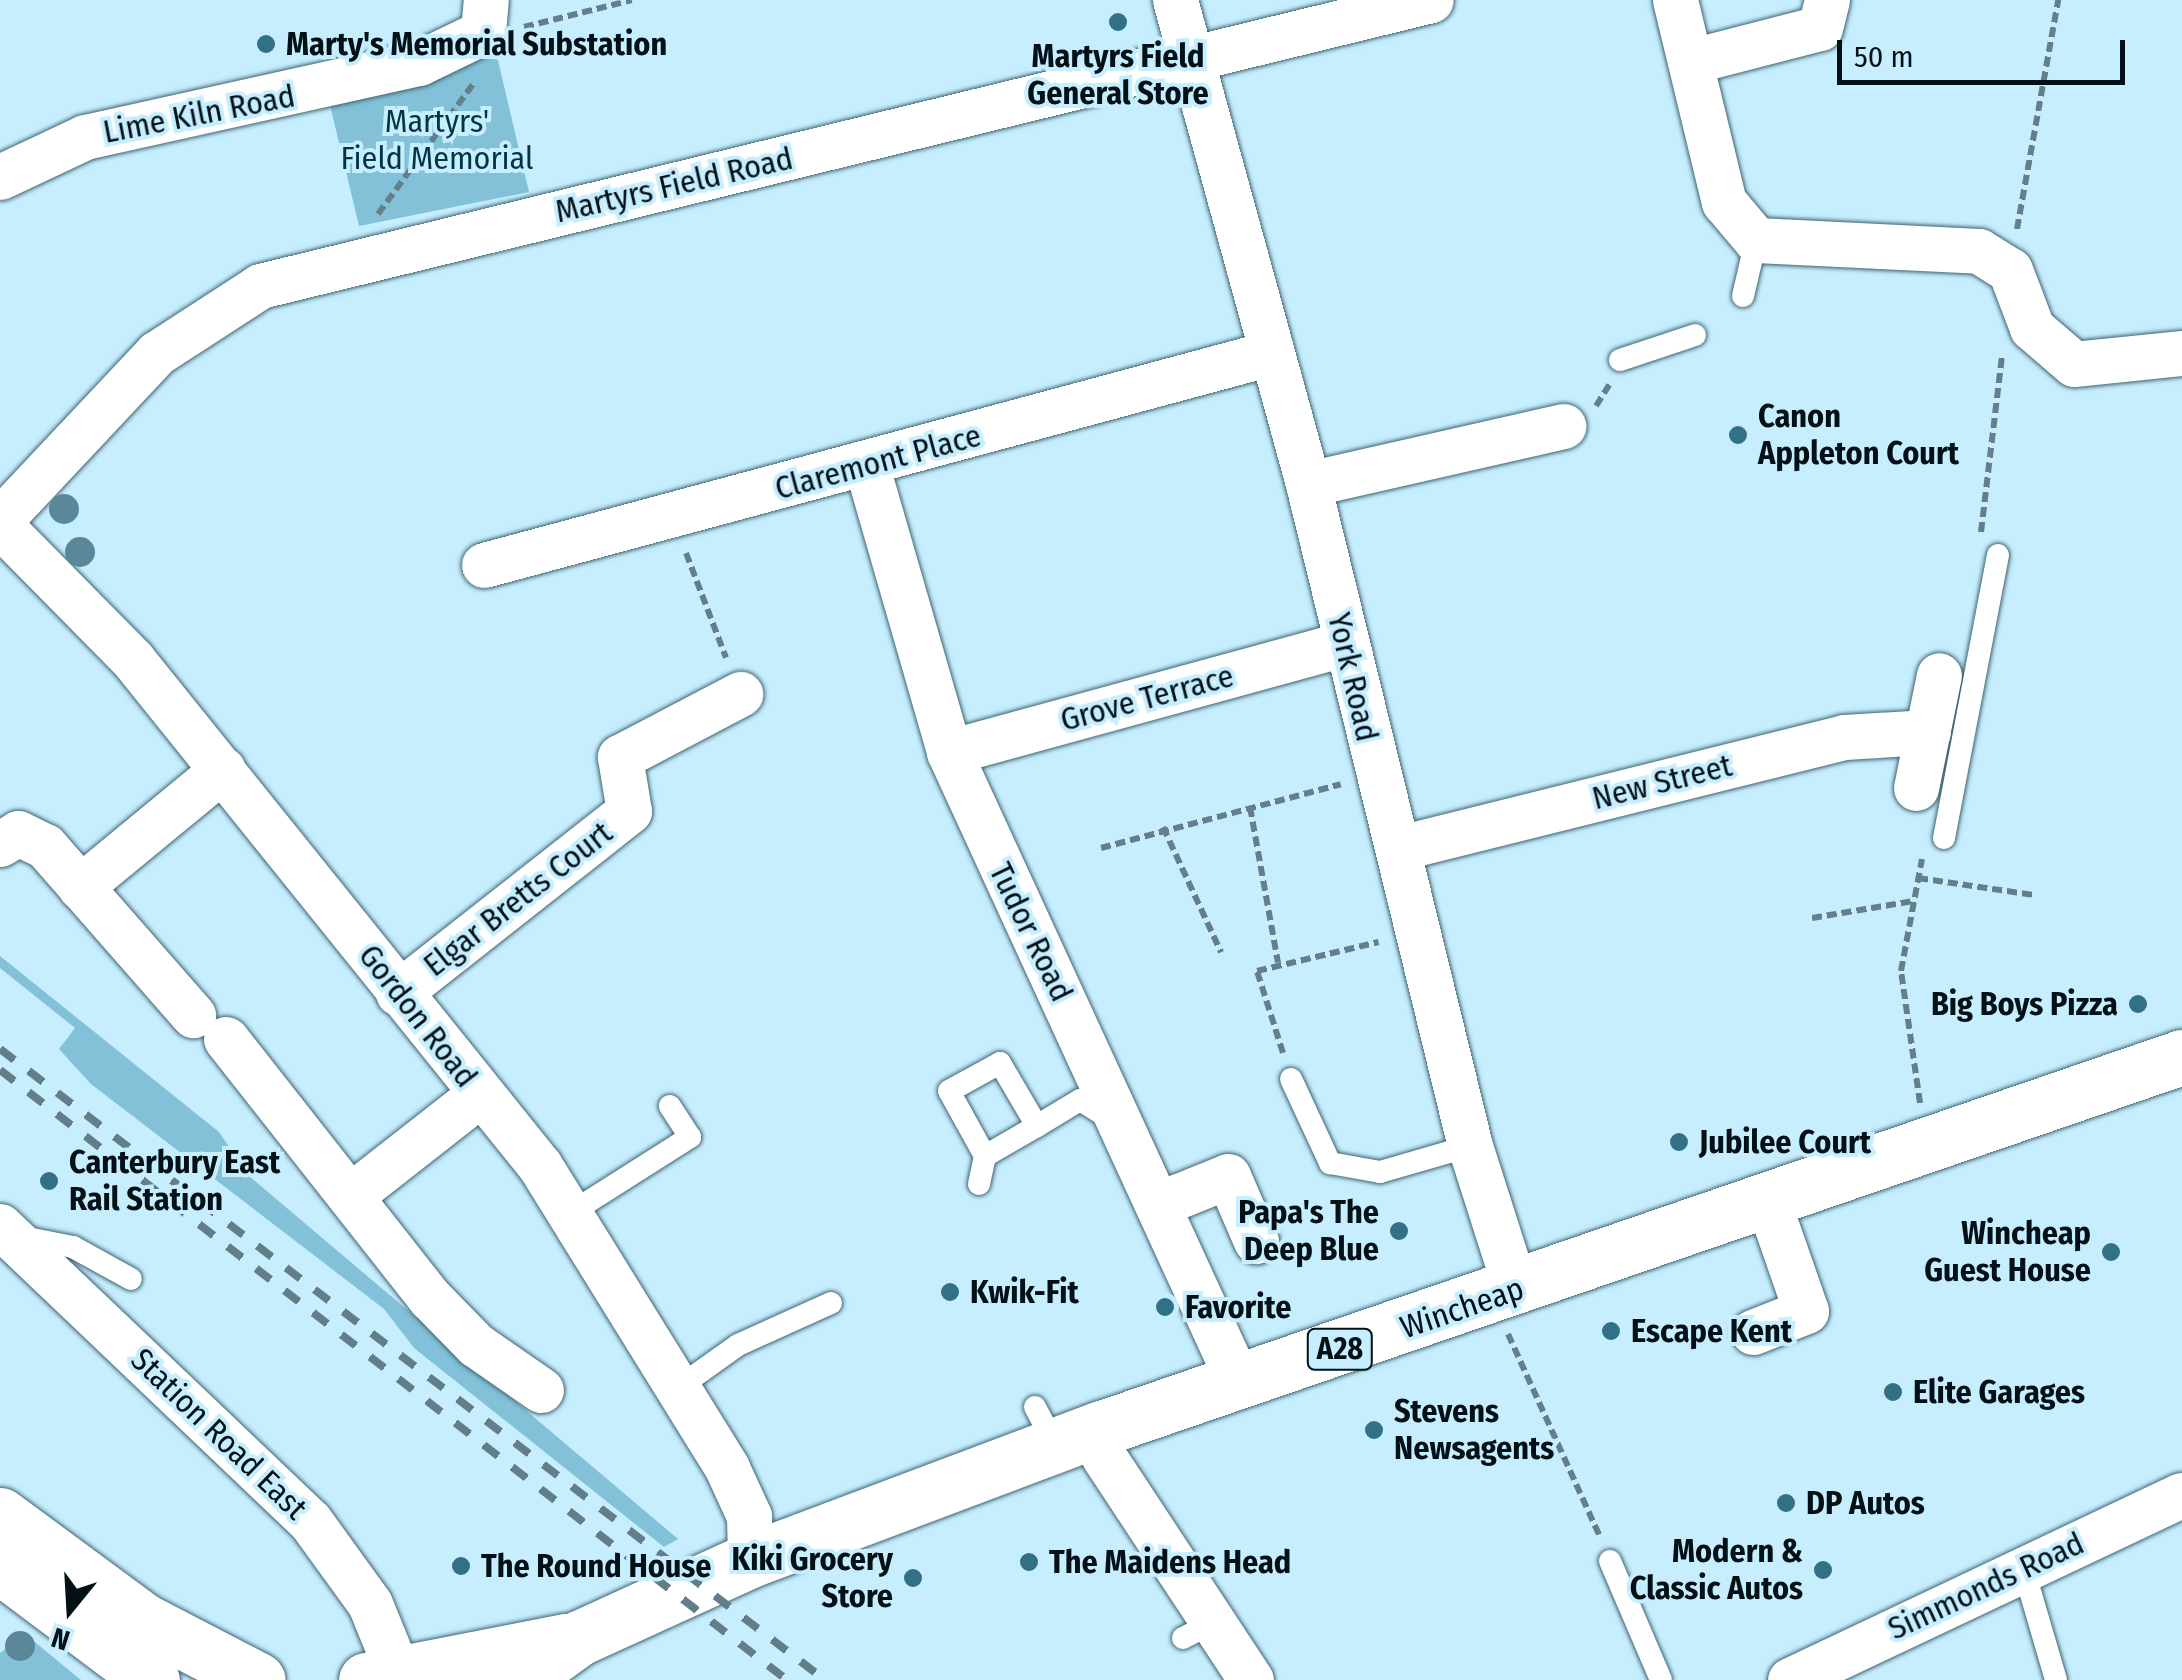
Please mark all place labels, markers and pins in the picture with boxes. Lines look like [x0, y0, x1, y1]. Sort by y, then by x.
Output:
marker: Martyrs Field General Store [1107, 11, 1129, 33]
place label: Marty's Memorial Substation [286, 25, 667, 63]
marker: Marty's Memorial Substation [255, 33, 277, 55]
place label: Martyrs Field General Store [1027, 38, 1209, 113]
place label: Canon Appleton Court [1758, 398, 1959, 473]
marker: Canon Appleton Court [1727, 424, 1749, 446]
place label: Big Boys Pizza [1931, 985, 2118, 1023]
marker: Big Boys Pizza [2127, 993, 2149, 1015]
place label: Jubilee Court [1699, 1123, 1871, 1161]
marker: Jubilee Court [1668, 1131, 1690, 1153]
place label: Canterbury East Rail Station [69, 1144, 280, 1219]
marker: Canterbury East Rail Station [38, 1170, 60, 1192]
place label: Papa's The Deep Blue [1238, 1194, 1379, 1269]
place label: Wincheap Guest House [1924, 1215, 2091, 1290]
marker: Papa's The Deep Blue [1388, 1220, 1410, 1242]
marker: Wincheap Guest House [2100, 1241, 2122, 1263]
place label: Kwik-Fit [970, 1273, 1079, 1311]
marker: Kwik-Fit [939, 1281, 961, 1303]
place label: Favorite [1185, 1288, 1291, 1326]
marker: Favorite [1154, 1296, 1176, 1318]
place label: Escape Kent [1631, 1312, 1792, 1350]
marker: Escape Kent [1600, 1320, 1622, 1342]
place label: Elite Garages [1913, 1373, 2085, 1411]
marker: Elite Garages [1882, 1381, 1904, 1403]
place label: Stevens Newsagents [1394, 1393, 1554, 1468]
marker: Stevens Newsagents [1363, 1419, 1385, 1441]
place label: DP Autos [1806, 1484, 1925, 1522]
marker: DP Autos [1775, 1492, 1797, 1514]
place label: Modern & Classic Autos [1630, 1533, 1803, 1608]
place label: Kiki Grocery Store [732, 1541, 893, 1616]
place label: The Maidens Head [1049, 1543, 1291, 1581]
place label: The Round House [481, 1547, 712, 1585]
marker: The Maidens Head [1018, 1551, 1040, 1573]
marker: The Round House [450, 1555, 472, 1577]
marker: Modern & Classic Autos [1812, 1559, 1834, 1581]
marker: Kiki Grocery Store [902, 1567, 924, 1589]

